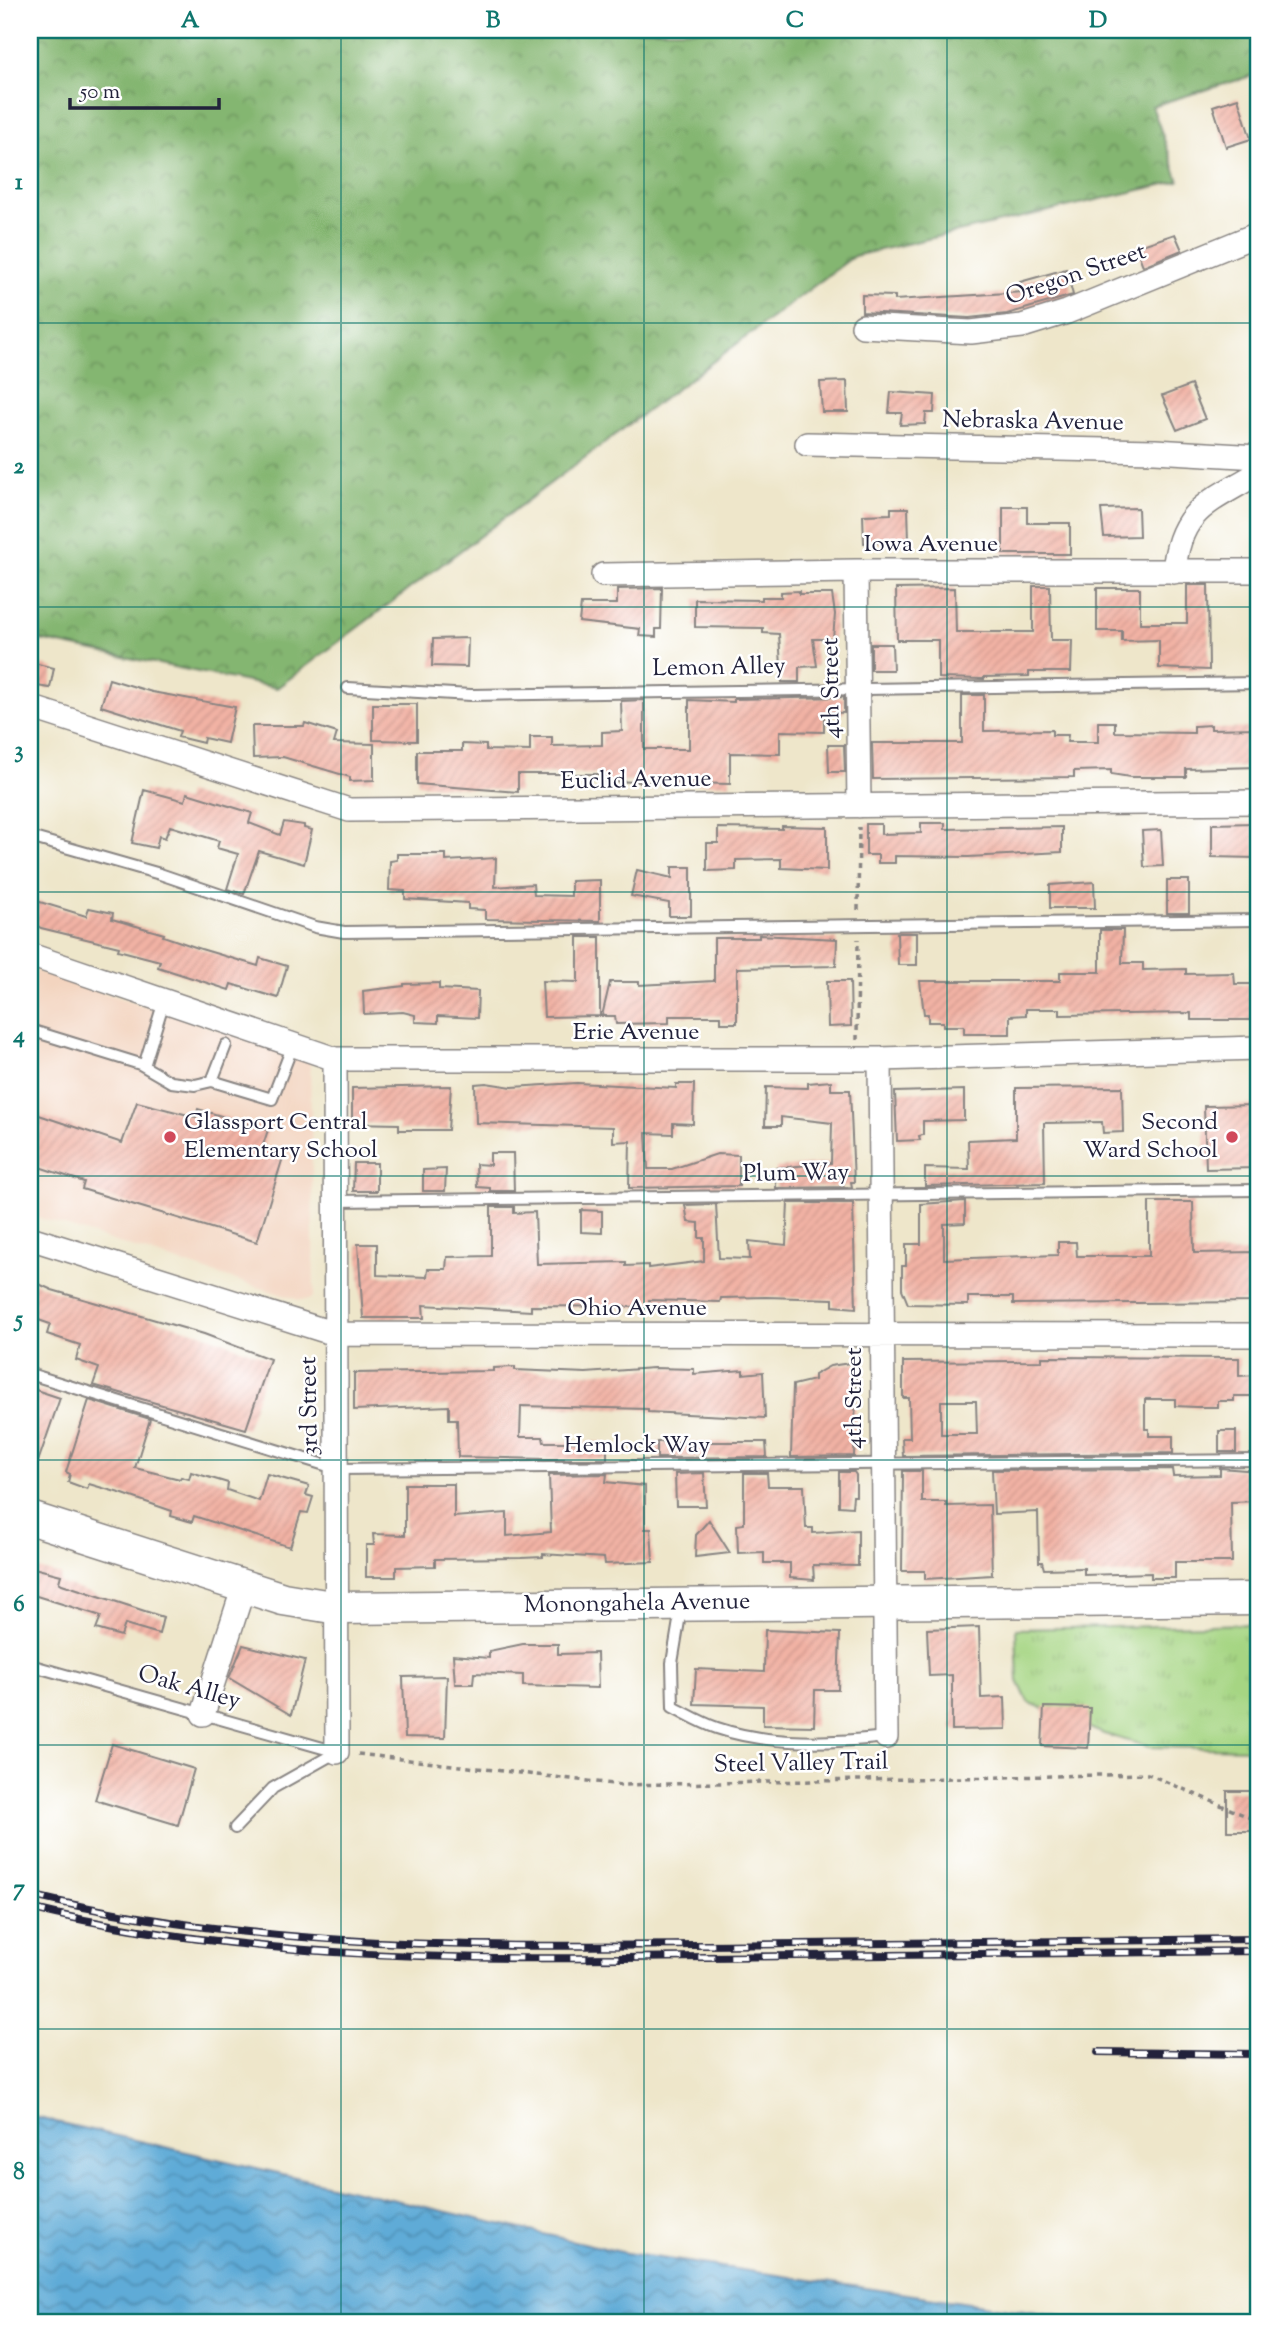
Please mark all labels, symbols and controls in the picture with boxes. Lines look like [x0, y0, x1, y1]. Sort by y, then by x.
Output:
text: A [181, 5, 200, 38]
text: B [486, 5, 501, 38]
text: C [786, 5, 804, 38]
text: D [1089, 5, 1107, 38]
scale bar [70, 66, 219, 110]
text: 50 m [79, 78, 120, 108]
text: 1 [15, 167, 23, 200]
street label: Oregon Street [1001, 235, 1151, 315]
street label: Nebraska Avenue [942, 403, 1124, 441]
text: 2 [14, 451, 25, 484]
street label: Iowa Avenue [864, 528, 998, 562]
street label: 4th Street [814, 637, 850, 739]
street label: Lemon Alley [652, 650, 786, 686]
text: 3 [14, 735, 24, 768]
street label: Euclid Avenue [560, 763, 712, 799]
street label: Erie Avenue [573, 1016, 699, 1050]
text: 4 [12, 1020, 25, 1053]
place label: Glassport Central Elementary School [184, 1106, 378, 1168]
place label: Second Ward School [1083, 1106, 1218, 1168]
marker: Glassport Central Elementary School [162, 1129, 178, 1145]
marker: Second Ward School [1224, 1129, 1240, 1145]
street label: Plum Way [742, 1156, 850, 1192]
street label: Ohio Avenue [567, 1292, 707, 1326]
text: 5 [13, 1304, 23, 1337]
street label: 4th Street [838, 1347, 872, 1449]
street label: 3rd Street [292, 1356, 328, 1456]
street label: Hemlock Way [564, 1429, 710, 1463]
street label: Monongahela Avenue [523, 1585, 751, 1623]
text: 6 [13, 1589, 25, 1622]
street label: Oak Alley [134, 1657, 244, 1719]
street label: Steel Valley Trail [713, 1745, 889, 1783]
text: 7 [13, 1873, 25, 1906]
text: 8 [13, 2157, 25, 2190]

